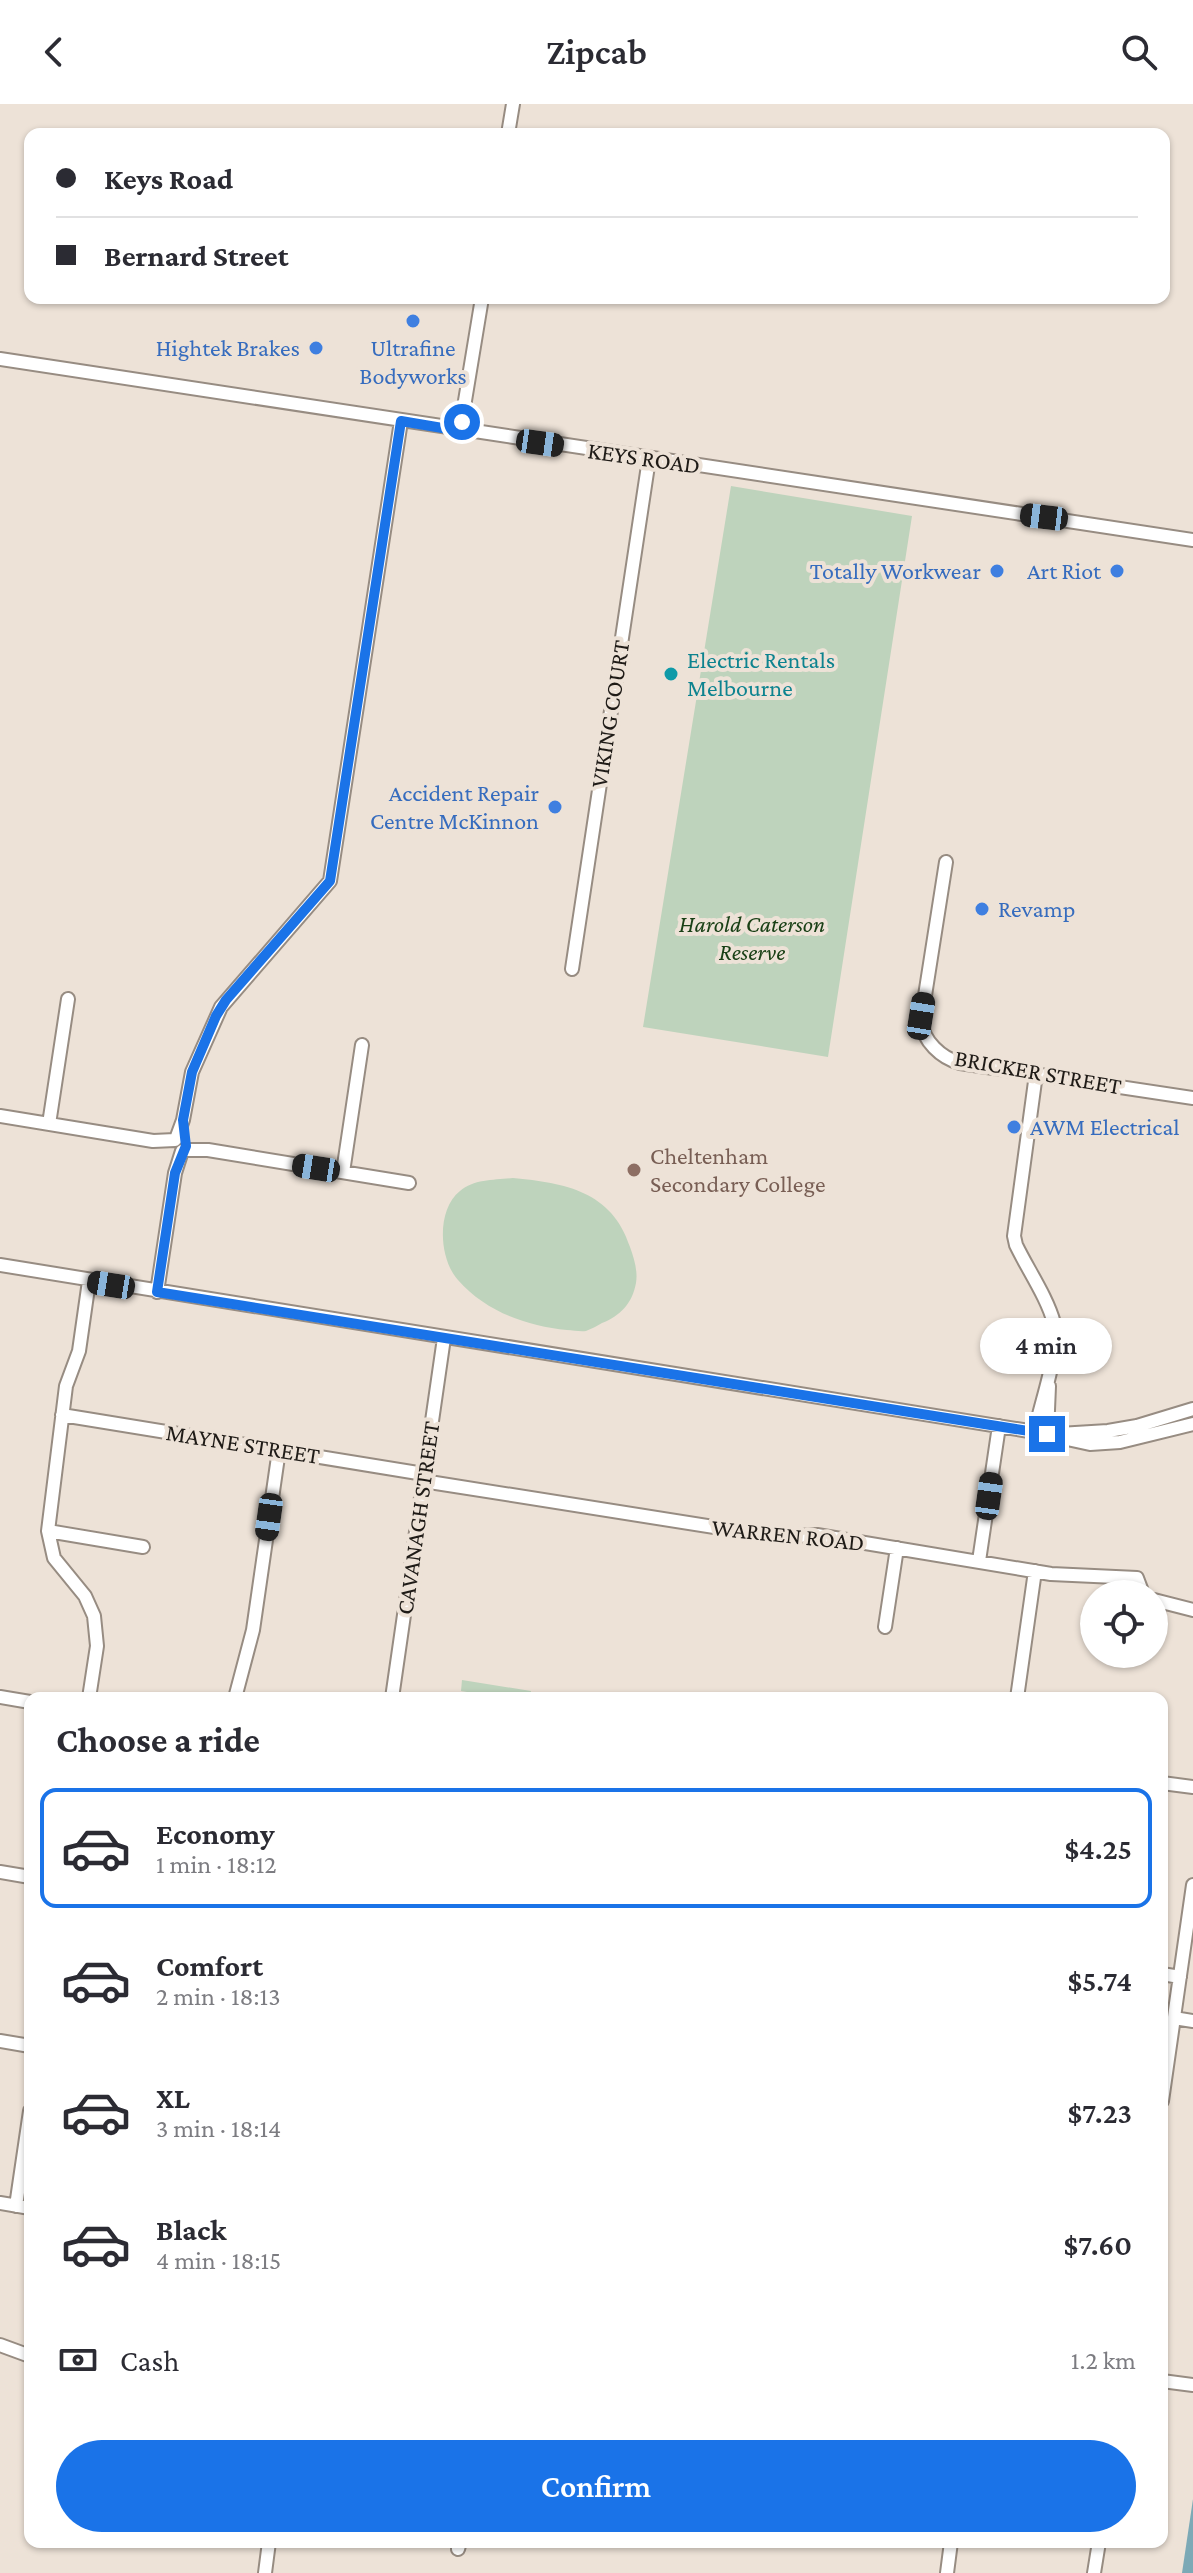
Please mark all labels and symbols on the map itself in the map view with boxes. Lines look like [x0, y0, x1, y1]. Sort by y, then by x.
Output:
marker: Ultrafine Bodyworks [404, 312, 422, 330]
place label: Hightek Brakes [156, 334, 300, 361]
place label: Ultrafine Bodyworks [359, 334, 467, 389]
marker: Hightek Brakes [307, 339, 325, 357]
route start [444, 404, 480, 440]
car [515, 428, 565, 458]
street label: KEYS ROAD [586, 436, 702, 479]
car [1019, 502, 1069, 532]
place label: Totally Workwear [810, 557, 981, 584]
place label: Art Riot [1027, 557, 1102, 584]
marker: Totally Workwear [988, 562, 1006, 580]
marker: Art Riot [1108, 562, 1126, 580]
street label: VIKING COURT [585, 638, 634, 790]
place label: Electric Rentals Melbourne [687, 646, 835, 701]
marker: Electric Rentals Melbourne [662, 665, 680, 683]
place label: Accident Repair Centre McKinnon [370, 779, 539, 834]
marker: Accident Repair Centre McKinnon [546, 798, 564, 816]
place label: Revamp [998, 895, 1075, 922]
marker: Revamp [973, 900, 991, 918]
park label: Harold Caterson Reserve [679, 910, 825, 965]
car [905, 990, 937, 1042]
street label: BRICKER STREET [953, 1044, 1124, 1099]
place label: AWM Electrical [1030, 1113, 1180, 1140]
marker: AWM Electrical [1005, 1118, 1023, 1136]
place label: Cheltenham Secondary College [650, 1142, 825, 1197]
car [290, 1152, 342, 1184]
marker: Cheltenham Secondary College [625, 1161, 643, 1179]
car [85, 1269, 137, 1301]
callout: 4 min [981, 1318, 1113, 1374]
route end [1029, 1416, 1065, 1452]
street label: MAYNE STREET [164, 1418, 322, 1469]
street label: CAVANAGH STREET [391, 1420, 444, 1616]
car [974, 1471, 1004, 1521]
car [254, 1492, 284, 1542]
street label: WARREN ROAD [710, 1513, 866, 1556]

